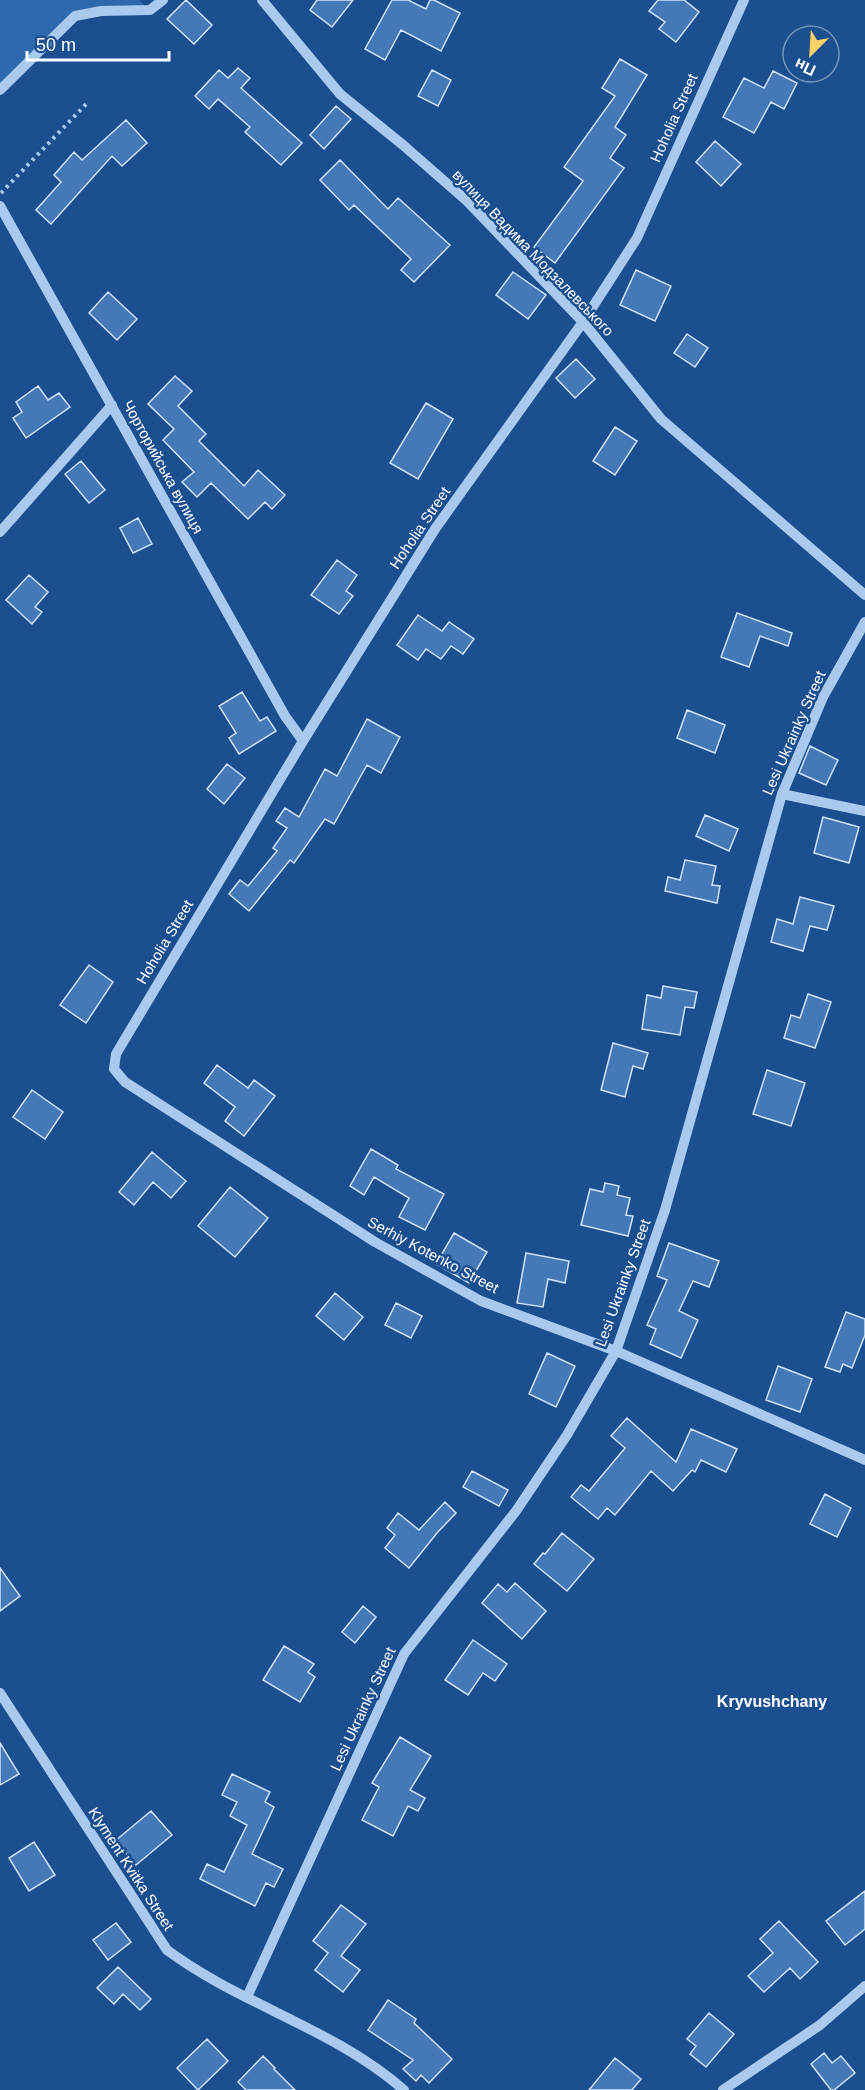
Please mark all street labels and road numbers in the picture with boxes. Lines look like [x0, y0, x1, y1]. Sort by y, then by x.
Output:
street label: Hoholia Street [646, 70, 701, 165]
street label: вулиця Вадима Модзалевського [449, 166, 617, 339]
street label: Чорторийська вулиця [120, 397, 207, 536]
street label: Hoholia Street [386, 483, 454, 572]
street label: Lesi Ukrainky Street [758, 667, 829, 798]
street label: Hoholia Street [133, 896, 197, 987]
street label: Serhiy Kotenko Street [365, 1213, 502, 1297]
street label: Lesi Ukrainky Street [592, 1216, 654, 1349]
street label: Lesi Ukrainky Street [326, 1644, 399, 1773]
street label: Klyment Kvitka Street [85, 1804, 178, 1934]

